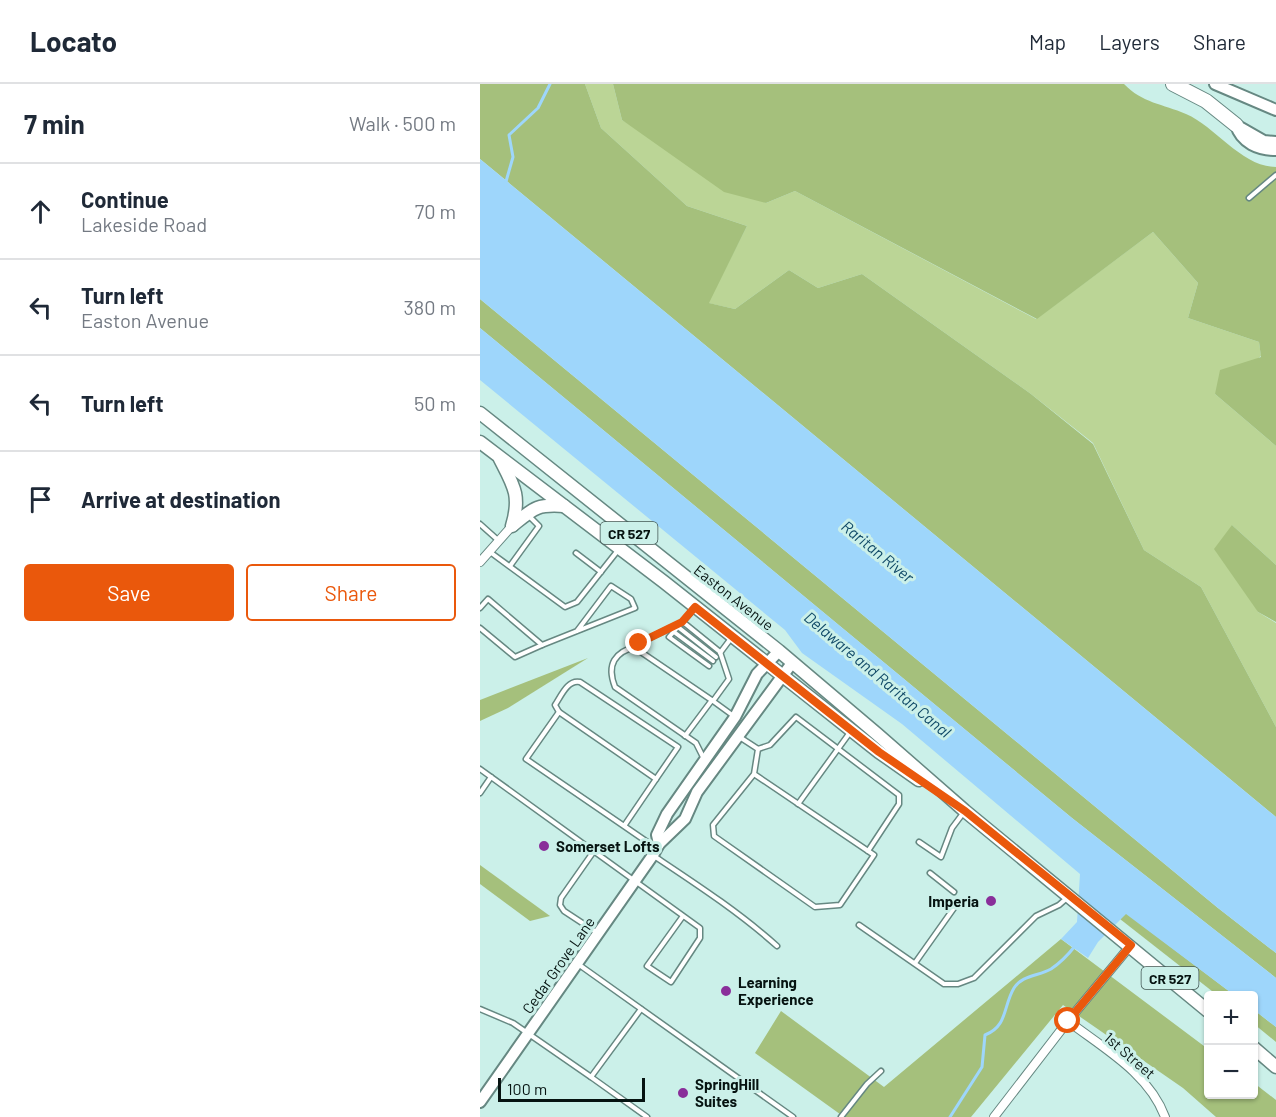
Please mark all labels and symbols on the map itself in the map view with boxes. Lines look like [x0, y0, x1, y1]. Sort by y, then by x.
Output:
water label: Raritan River [838, 516, 919, 587]
road number: CR 527 [600, 522, 658, 544]
street label: Easton Avenue [691, 560, 777, 634]
water label: Delaware and Raritan Canal [801, 607, 956, 741]
route end [625, 629, 651, 655]
place label: Somerset Lofts [556, 837, 660, 855]
marker: Somerset Lofts [537, 839, 551, 853]
place label: Imperia [928, 892, 979, 910]
marker: Imperia [984, 894, 998, 908]
street label: Cedar Grove Lane [518, 913, 598, 1017]
road number: CR 527 [1142, 967, 1198, 989]
place label: Learning Experience [738, 973, 814, 1008]
marker: Learning Experience [719, 984, 733, 998]
route start [1054, 1007, 1080, 1033]
street label: 1st Street [1101, 1028, 1159, 1082]
scale bar [498, 1075, 645, 1102]
place label: SpringHill Suites [695, 1075, 759, 1110]
marker: SpringHill Suites [676, 1086, 690, 1100]

